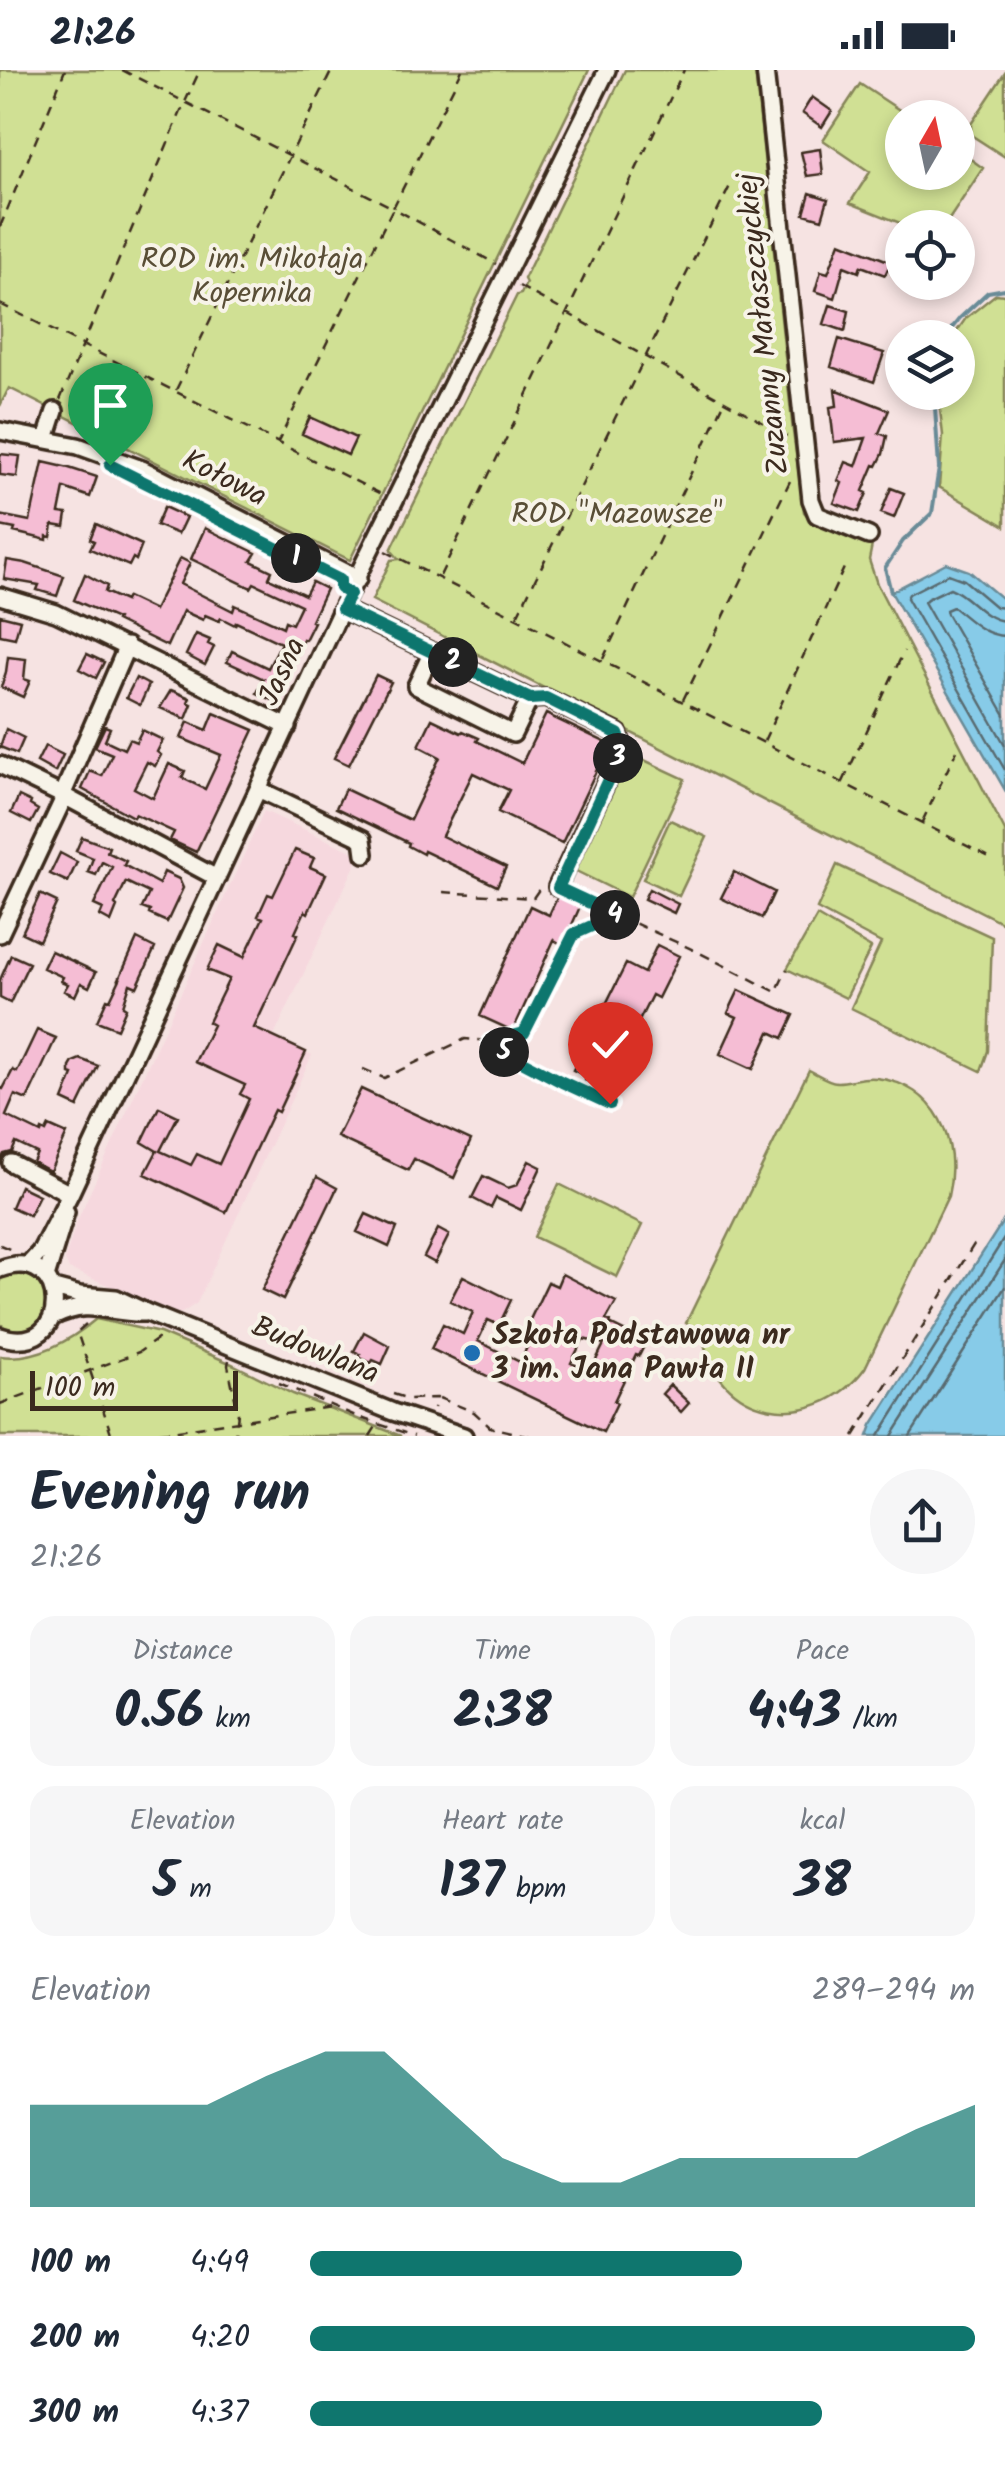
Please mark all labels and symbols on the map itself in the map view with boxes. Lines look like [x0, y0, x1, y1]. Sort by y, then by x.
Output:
north arrow [885, 100, 975, 190]
street label: Zuzanny Małaszczyckiej [724, 169, 804, 477]
park label: ROD im. Mikołaja Kopernika [141, 236, 363, 318]
pin [68, 363, 153, 466]
street label: Kołowa [173, 437, 275, 521]
park label: ROD "Mazowsze" [511, 491, 723, 539]
pin: 1 [271, 533, 321, 583]
street label: Jasna [246, 630, 320, 714]
pin: 2 [428, 637, 478, 687]
pin: 3 [593, 733, 643, 783]
pin: 4 [590, 890, 640, 940]
pin [568, 1002, 653, 1105]
pin: 5 [479, 1027, 529, 1077]
street label: Budowlana [244, 1304, 386, 1398]
place label: Szkoła Podstawowa nr 3 im. Jana Pawła II [491, 1312, 791, 1394]
marker: Szkoła Podstawowa nr 3 im. Jana Pawła II [461, 1342, 483, 1364]
scale bar [30, 1366, 238, 1410]

